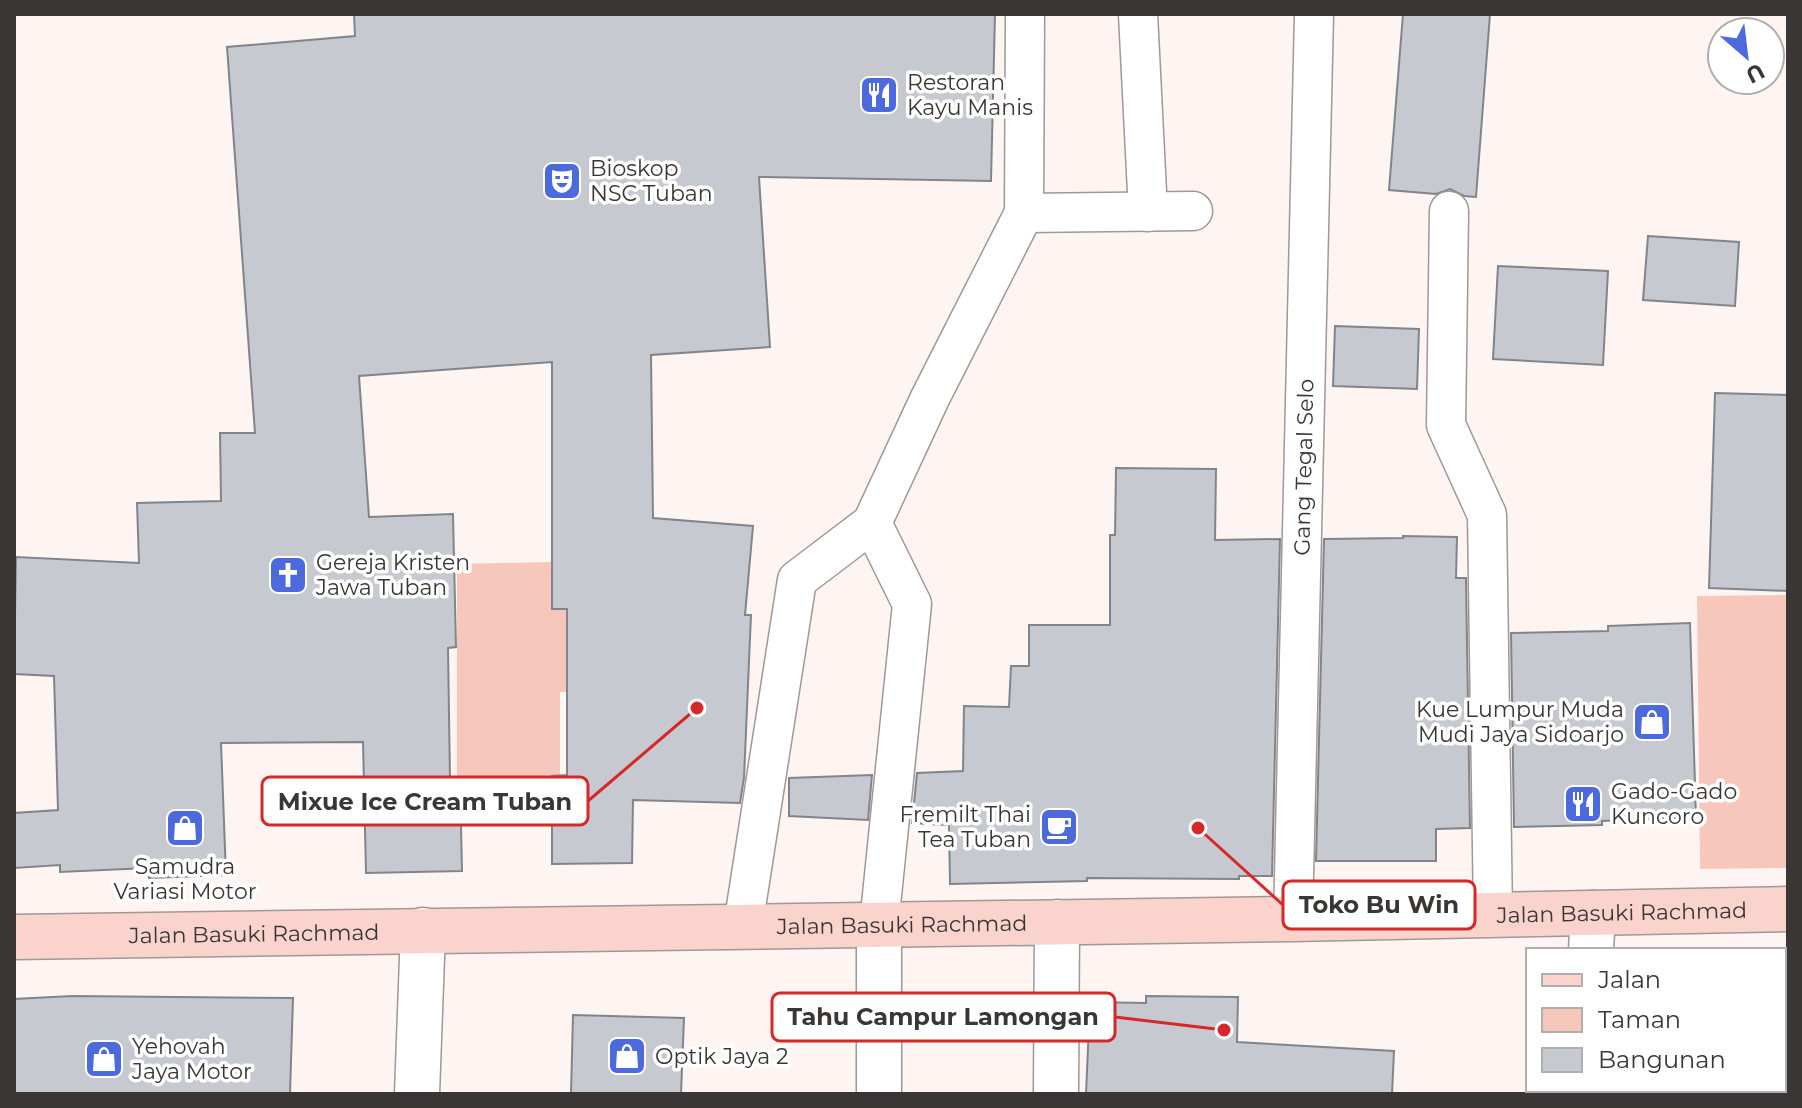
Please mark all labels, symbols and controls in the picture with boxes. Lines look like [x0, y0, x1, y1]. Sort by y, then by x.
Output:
north arrow [1706, 16, 1786, 96]
text: U [1741, 57, 1769, 89]
place label: Restoran Kayu Manis [907, 69, 1033, 121]
restaurant icon: Restoran Kayu Manis [858, 74, 900, 116]
place label: Bioskop NSC Tuban [590, 155, 713, 207]
theatre icon: Bioskop NSC Tuban [541, 160, 583, 202]
street label: Gang Tegal Selo [1288, 378, 1319, 556]
place label: Gereja Kristen Jawa Tuban [315, 549, 470, 601]
church icon: Gereja Kristen Jawa Tuban [267, 554, 309, 596]
place label: Kue Lumpur Muda Mudi Jaya Sidoarjo [1416, 696, 1624, 748]
shop icon: Kue Lumpur Muda Mudi Jaya Sidoarjo [1631, 701, 1673, 743]
callout: Mixue Ice Cream Tuban [262, 777, 588, 825]
place label: Gado-Gado Kuncoro [1611, 778, 1737, 830]
restaurant icon: Gado-Gado Kuncoro [1562, 783, 1604, 825]
text: Mixue Ice Cream Tuban [278, 787, 572, 816]
place label: Fremilt Thai Tea Tuban [899, 801, 1031, 853]
cafe icon: Fremilt Thai Tea Tuban [1038, 806, 1080, 848]
shop icon: Samudra Variasi Motor [164, 807, 206, 849]
place label: Samudra Variasi Motor [113, 853, 257, 905]
callout: Toko Bu Win [1283, 881, 1475, 929]
text: Toko Bu Win [1299, 890, 1459, 919]
street label: Jalan Basuki Rachmad [1495, 896, 1747, 928]
street label: Jalan Basuki Rachmad [775, 909, 1027, 940]
street label: Jalan Basuki Rachmad [127, 918, 379, 949]
legend [1526, 948, 1786, 1092]
text: Jalan [1597, 965, 1661, 994]
callout: Tahu Campur Lamongan [772, 993, 1115, 1041]
text: Tahu Campur Lamongan [787, 1002, 1099, 1031]
text: Taman [1598, 1005, 1681, 1034]
place label: Yehovah Jaya Motor [131, 1033, 252, 1085]
shop icon: Optik Jaya 2 [606, 1035, 648, 1077]
shop icon: Yehovah Jaya Motor [83, 1038, 125, 1080]
place label: Optik Jaya 2 [655, 1043, 788, 1070]
text: Bangunan [1598, 1045, 1726, 1074]

